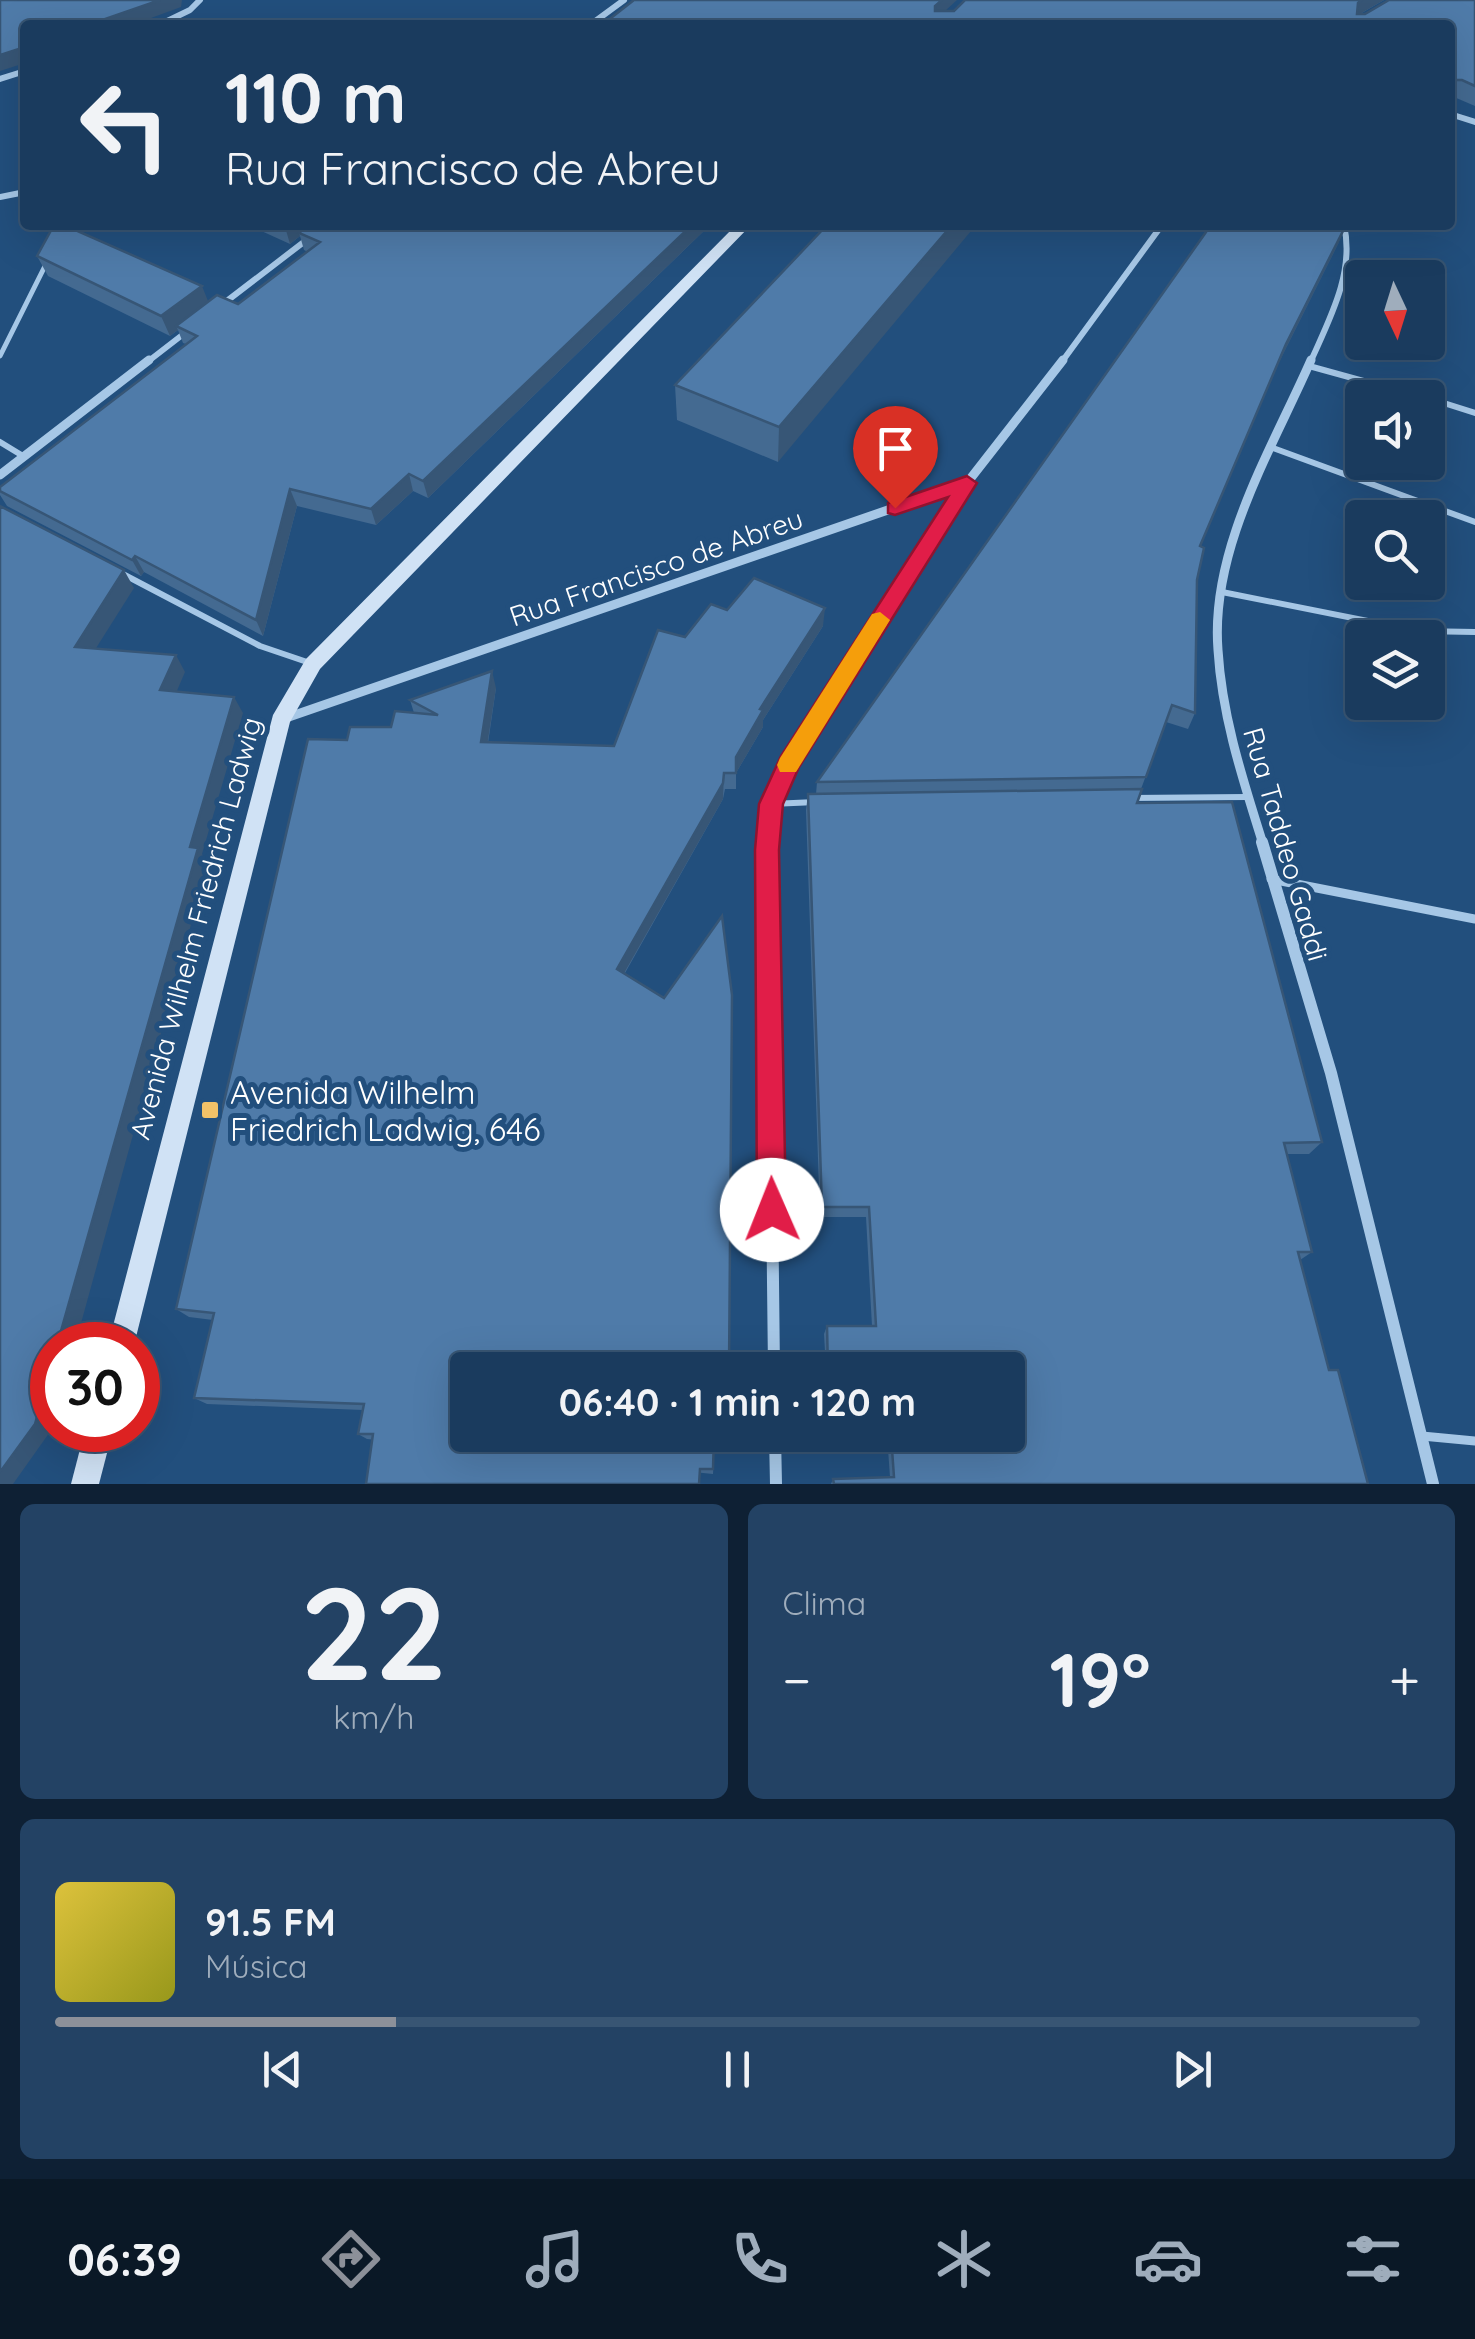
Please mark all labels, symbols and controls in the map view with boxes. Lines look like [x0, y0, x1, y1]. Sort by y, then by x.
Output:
text: 110 m [225, 53, 407, 141]
icon: left [60, 60, 190, 190]
text: Rua Francisco de Abreu [225, 140, 721, 196]
north arrow [1345, 260, 1445, 360]
map controls [1345, 260, 1445, 720]
button: sound [1345, 380, 1445, 480]
pin [853, 406, 938, 509]
icon: arrive [868, 421, 923, 476]
street label: Rua Francisco de Abreu [505, 500, 807, 634]
button: search [1345, 500, 1445, 600]
button: layers [1345, 620, 1445, 720]
street label: Avenida Wilhelm Friedrich Ladwig [122, 713, 268, 1143]
street label: Rua Taddeo Gaddi [1236, 723, 1336, 965]
place label: Avenida Wilhelm Friedrich Ladwig, 646 [230, 1072, 540, 1149]
marker: Avenida Wilhelm Friedrich Ladwig, 646 [199, 1099, 221, 1121]
position arrow [720, 1158, 824, 1262]
speed limit sign: 30 [30, 1322, 160, 1452]
text: 06:40 · 1 min · 120 m [559, 1378, 916, 1426]
text: 22 [300, 1550, 448, 1713]
text: Clima [783, 1583, 866, 1623]
text: 19° [1049, 1632, 1151, 1726]
text: − [783, 1645, 811, 1714]
text: + [1389, 1645, 1420, 1714]
text: km/h [333, 1697, 414, 1737]
text: 91.5 FM [205, 1898, 336, 1946]
text: Música [205, 1946, 308, 1986]
icon: previous [255, 2042, 310, 2097]
icon: pause [710, 2042, 765, 2097]
icon: next [1165, 2042, 1220, 2097]
icon: directions [316, 2224, 386, 2294]
icon: music [520, 2224, 590, 2294]
icon: phone [725, 2224, 795, 2294]
icon: climate [929, 2224, 999, 2294]
icon: car [1133, 2224, 1203, 2294]
icon: filters [1338, 2224, 1408, 2294]
text: 06:39 [67, 2231, 182, 2287]

